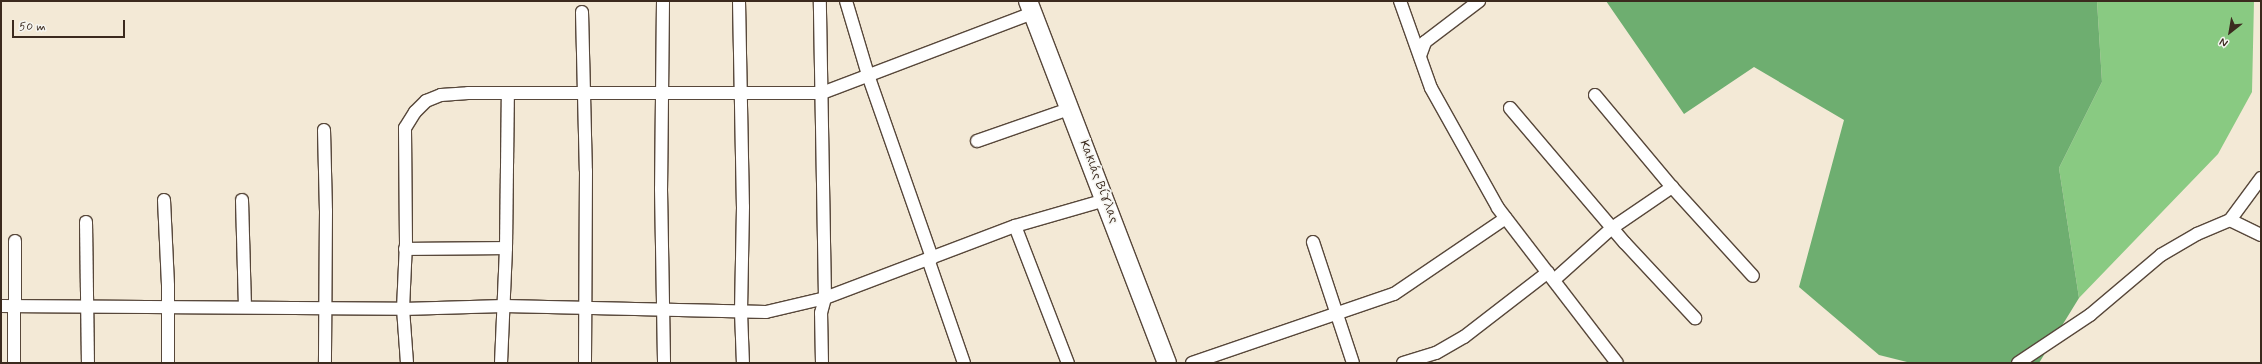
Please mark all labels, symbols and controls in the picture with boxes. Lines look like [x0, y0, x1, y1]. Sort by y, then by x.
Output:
scale bar [14, 12, 127, 38]
north arrow [2210, 12, 2250, 52]
text: 50 m [19, 19, 46, 35]
text: N [2217, 34, 2231, 50]
street label: Κακιάς Βίγλας [1075, 138, 1121, 226]

